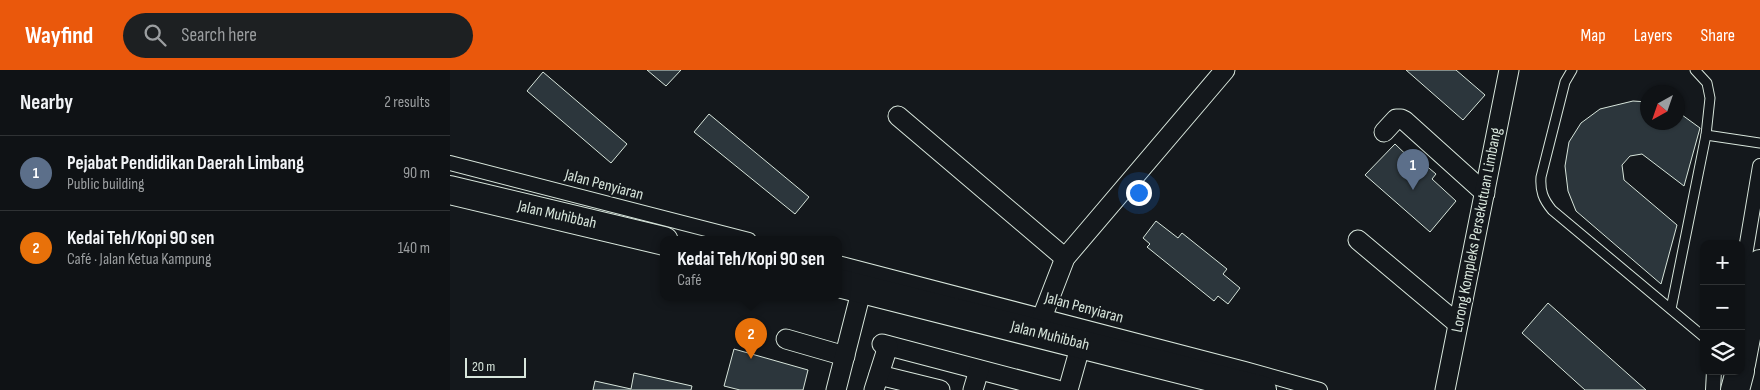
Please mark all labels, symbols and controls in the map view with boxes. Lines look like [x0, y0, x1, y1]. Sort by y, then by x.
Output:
search box [123, 13, 473, 58]
text: Wayfind [25, 21, 93, 50]
icon: search [141, 21, 169, 49]
text: Search here [181, 24, 257, 47]
text: Map [1581, 25, 1606, 46]
text: Layers [1634, 25, 1673, 46]
text: Share [1701, 25, 1735, 46]
north arrow [1640, 85, 1685, 130]
text: Nearby [20, 90, 73, 115]
text: 2 results [384, 93, 430, 112]
street label: Lorong Kompleks Persekutuan Limbang [1448, 126, 1506, 334]
pin: 1 [1397, 149, 1429, 190]
text: Pejabat Pendidikan Daerah Limbang [67, 152, 304, 175]
text: 1 [33, 164, 39, 183]
text: 90 m [403, 164, 430, 183]
street label: Jalan Penyiaran [562, 165, 645, 205]
text: Public building [67, 175, 144, 194]
your location [1126, 180, 1152, 206]
street label: Jalan Muhibbah [515, 196, 598, 233]
text: Kedai Teh/Kopi 90 sen [67, 227, 214, 250]
popup [660, 236, 842, 301]
text: 2 [32, 239, 40, 258]
text: 140 m [398, 239, 430, 258]
map controls [1700, 240, 1745, 375]
button: + [1700, 240, 1745, 285]
text: Kedai Teh/Kopi 90 sen [677, 248, 825, 271]
text: Café · Jalan Ketua Kampung [67, 250, 211, 269]
text: Café [677, 271, 702, 290]
button: − [1700, 285, 1745, 330]
street label: Jalan Penyiaran [1042, 288, 1125, 328]
street label: Jalan Muhibbah [1008, 317, 1091, 355]
pin: 2 [735, 318, 767, 359]
button: layers [1700, 330, 1745, 375]
scale bar [465, 355, 526, 378]
text: 20 m [472, 358, 495, 375]

